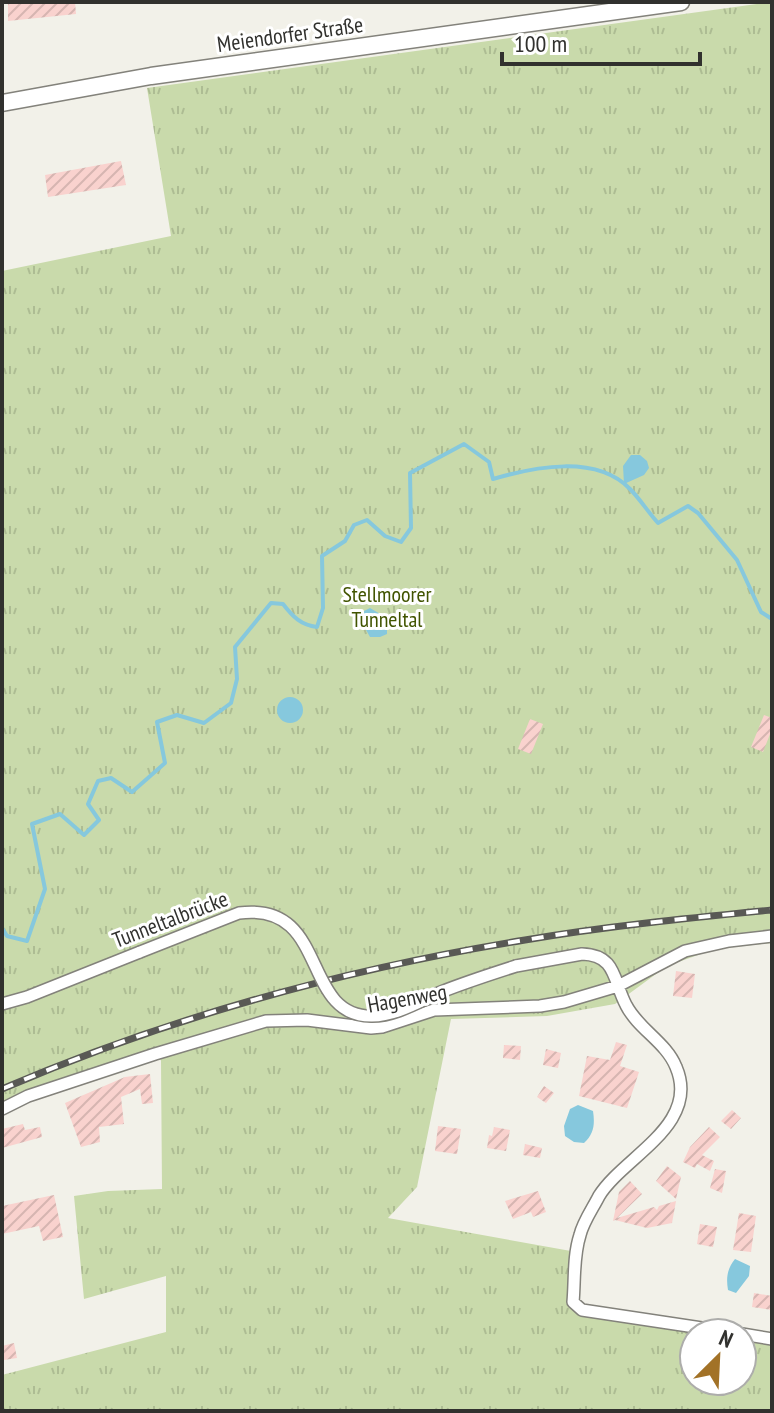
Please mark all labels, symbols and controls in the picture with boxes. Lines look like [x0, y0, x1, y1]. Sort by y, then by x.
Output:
street label: Meiendorfer Straße [215, 10, 365, 58]
scale bar [502, 16, 700, 66]
text: 100 m [514, 28, 567, 59]
park label: Stellmoorer Tunneltal [342, 580, 432, 633]
street label: Tunneltalbrücke [108, 884, 232, 954]
street label: Hagenweg [365, 977, 449, 1019]
north arrow [678, 1317, 758, 1397]
text: N [715, 1324, 737, 1354]

